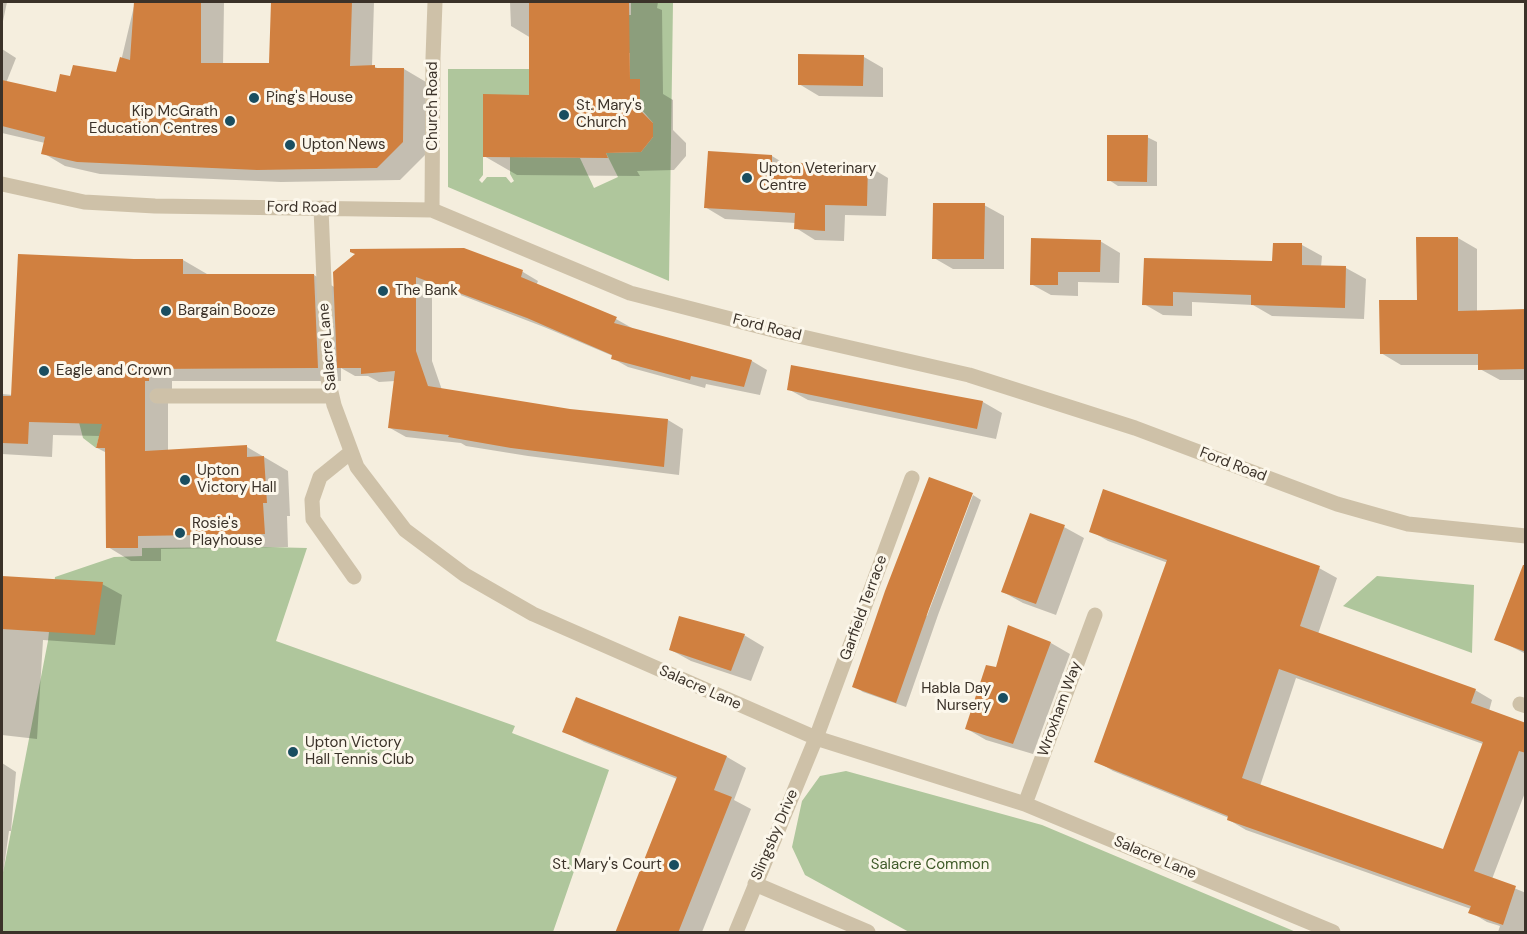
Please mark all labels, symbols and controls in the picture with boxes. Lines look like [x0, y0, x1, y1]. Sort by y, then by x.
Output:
street label: Church Road [424, 61, 442, 151]
place label: Ping's House [266, 89, 353, 107]
marker: Ping's House [247, 91, 261, 105]
place label: St. Mary's Church [576, 97, 642, 132]
place label: Kip McGrath Education Centres [89, 103, 218, 138]
marker: St. Mary's Church [557, 108, 571, 122]
marker: Kip McGrath Education Centres [223, 114, 237, 128]
place label: Upton News [302, 136, 386, 154]
marker: Upton News [283, 138, 297, 152]
place label: Upton Veterinary Centre [759, 160, 876, 195]
marker: Upton Veterinary Centre [740, 171, 754, 185]
street label: Ford Road [267, 198, 337, 218]
place label: The Bank [395, 282, 458, 300]
marker: The Bank [376, 284, 390, 298]
place label: Bargain Booze [178, 302, 276, 320]
street label: Salacre Lane [315, 302, 341, 392]
marker: Bargain Booze [159, 304, 173, 318]
street label: Ford Road [731, 311, 803, 345]
place label: Eagle and Crown [56, 362, 172, 380]
marker: Eagle and Crown [37, 364, 51, 378]
street label: Ford Road [1197, 444, 1269, 486]
place label: Upton Victory Hall [197, 462, 277, 497]
marker: Upton Victory Hall [178, 473, 192, 487]
place label: Rosie's Playhouse [192, 515, 262, 550]
marker: Rosie's Playhouse [173, 526, 187, 540]
street label: Garfield Terrace [837, 553, 891, 663]
street label: Wroxham Way [1034, 659, 1086, 759]
street label: Salacre Lane [656, 662, 744, 714]
place label: Habla Day Nursery [921, 680, 991, 715]
marker: Habla Day Nursery [996, 691, 1010, 705]
place label: Upton Victory Hall Tennis Club [305, 734, 414, 769]
marker: Upton Victory Hall Tennis Club [286, 745, 300, 759]
street label: Slingsby Drive [748, 787, 802, 883]
street label: Salacre Lane [1111, 833, 1199, 883]
place label: St. Mary's Court [552, 856, 662, 874]
park label: Salacre Common [871, 856, 989, 874]
marker: St. Mary's Court [667, 858, 681, 872]

